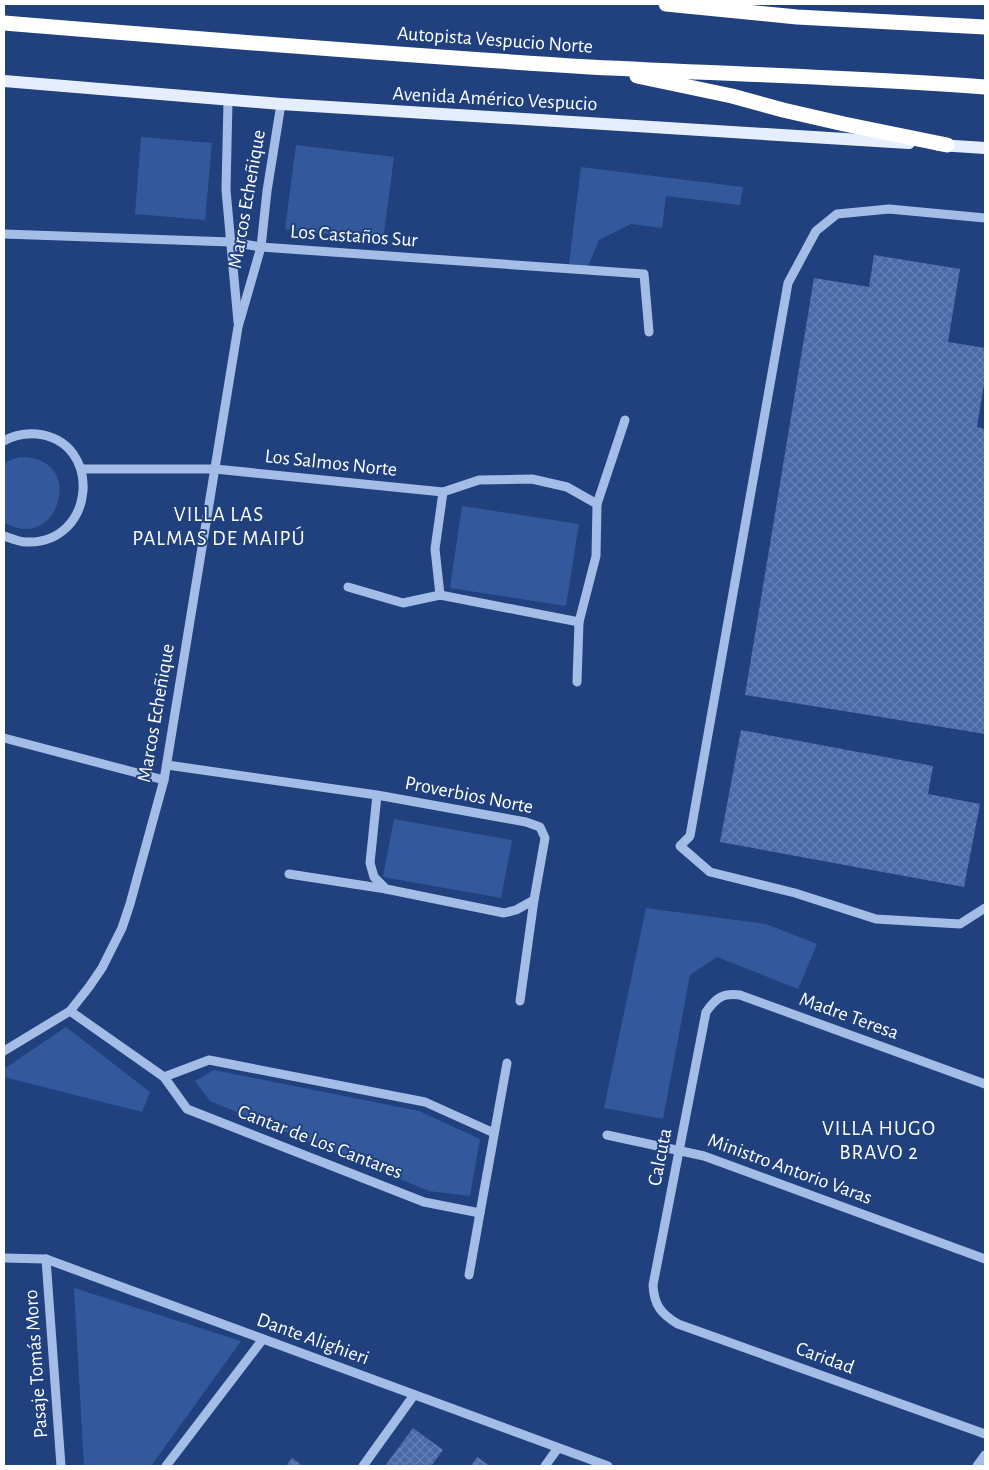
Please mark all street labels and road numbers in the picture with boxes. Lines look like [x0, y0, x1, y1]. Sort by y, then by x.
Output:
street label: Autopista Vespucio Norte [396, 23, 594, 57]
street label: Avenida Américo Vespucio [392, 84, 598, 114]
street label: Marcos Echeñique [225, 128, 269, 270]
street label: Los Castaños Sur [290, 222, 419, 250]
street label: Los Salmos Norte [264, 446, 398, 480]
street label: Marcos Echeñique [134, 642, 178, 784]
street label: Proverbios Norte [403, 773, 535, 817]
street label: Madre Teresa [797, 989, 901, 1043]
street label: Cantar de Los Cantares [235, 1101, 405, 1183]
street label: Calcuta [645, 1127, 675, 1187]
street label: Ministro Antorio Varas [705, 1130, 875, 1208]
street label: Pasaje Tomás Moro [21, 1289, 51, 1439]
street label: Dante Alighieri [254, 1309, 372, 1369]
street label: Caridad [793, 1338, 857, 1378]

